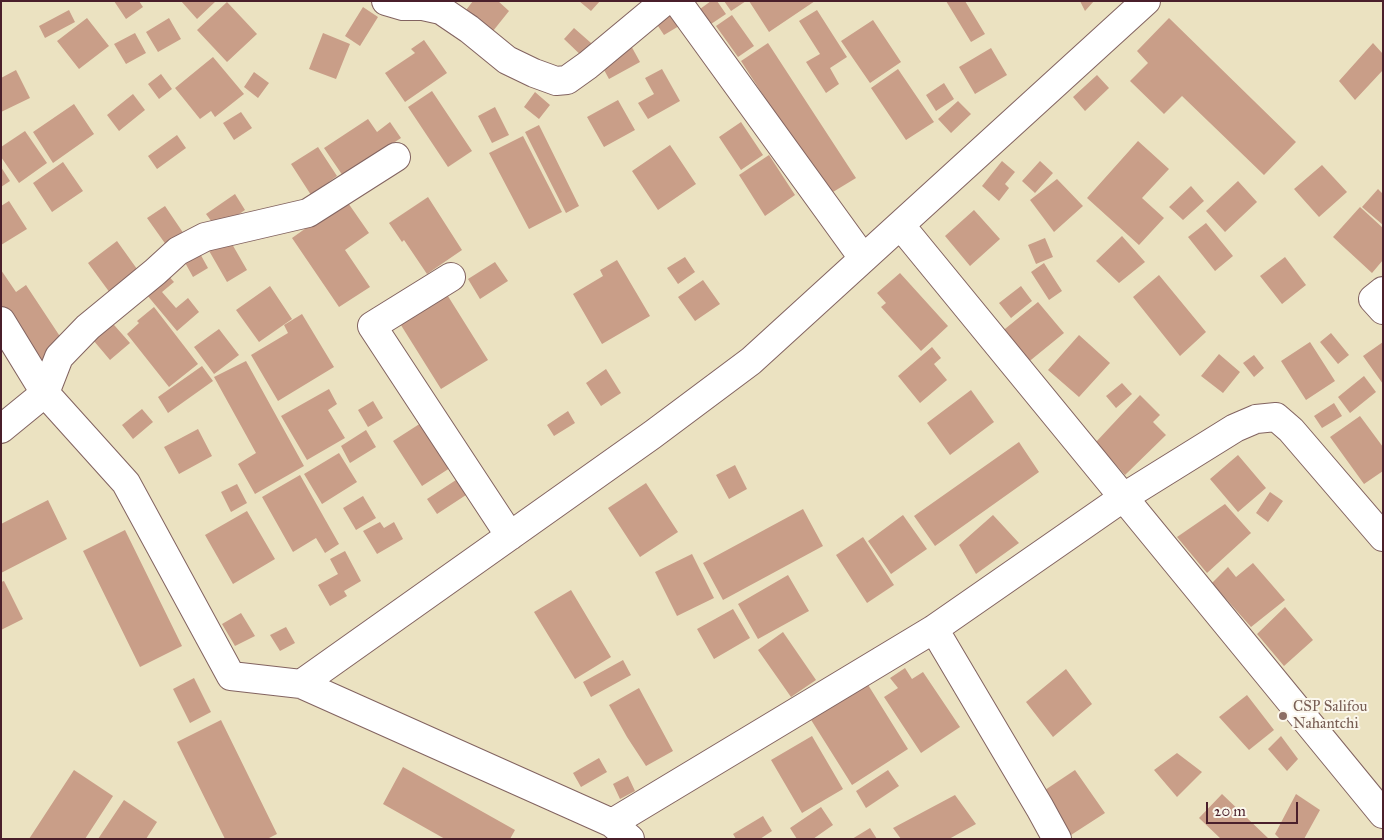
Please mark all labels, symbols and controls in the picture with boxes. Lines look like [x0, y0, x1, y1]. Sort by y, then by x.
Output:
place label: CSP Salifou Nahantchi [1293, 698, 1367, 733]
marker: CSP Salifou Nahantchi [1277, 710, 1289, 722]
scale bar [1209, 792, 1302, 824]
text: 20 m [1214, 802, 1246, 820]

